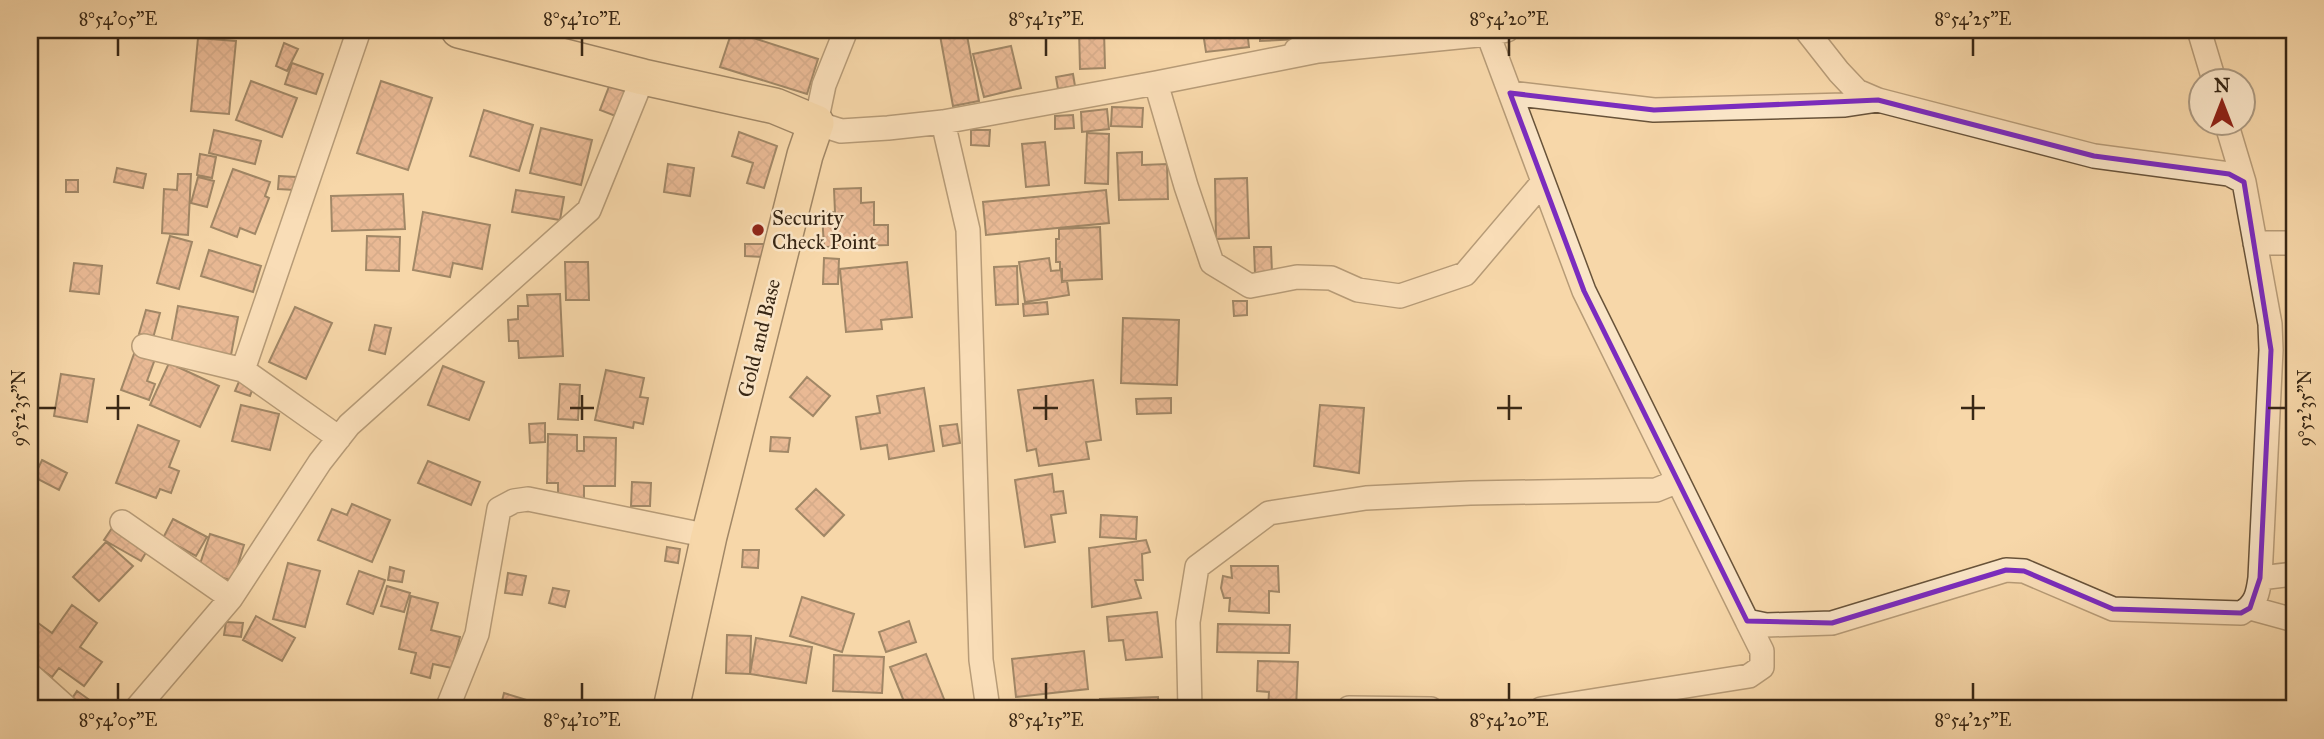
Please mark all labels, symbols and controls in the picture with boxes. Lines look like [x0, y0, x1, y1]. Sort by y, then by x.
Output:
text: 8°54'05"E [79, 8, 157, 30]
text: 8°54'10"E [543, 8, 621, 30]
text: 8°54'15"E [1008, 8, 1084, 30]
text: 8°54'20"E [1469, 8, 1549, 30]
text: 8°54'25"E [1935, 8, 2012, 30]
north arrow [2188, 66, 2258, 136]
text: N [2214, 74, 2230, 97]
place label: Security Check Point [772, 205, 877, 255]
marker: Security Check Point [750, 222, 766, 238]
street label: Gold and Base [732, 276, 786, 400]
text: 9°52'35"N [8, 369, 30, 447]
text: 9°52'35"N [2294, 369, 2316, 447]
text: 8°54'05"E [79, 709, 157, 731]
text: 8°54'10"E [543, 709, 621, 731]
text: 8°54'15"E [1008, 709, 1084, 731]
text: 8°54'20"E [1469, 709, 1549, 731]
text: 8°54'25"E [1935, 709, 2012, 731]

